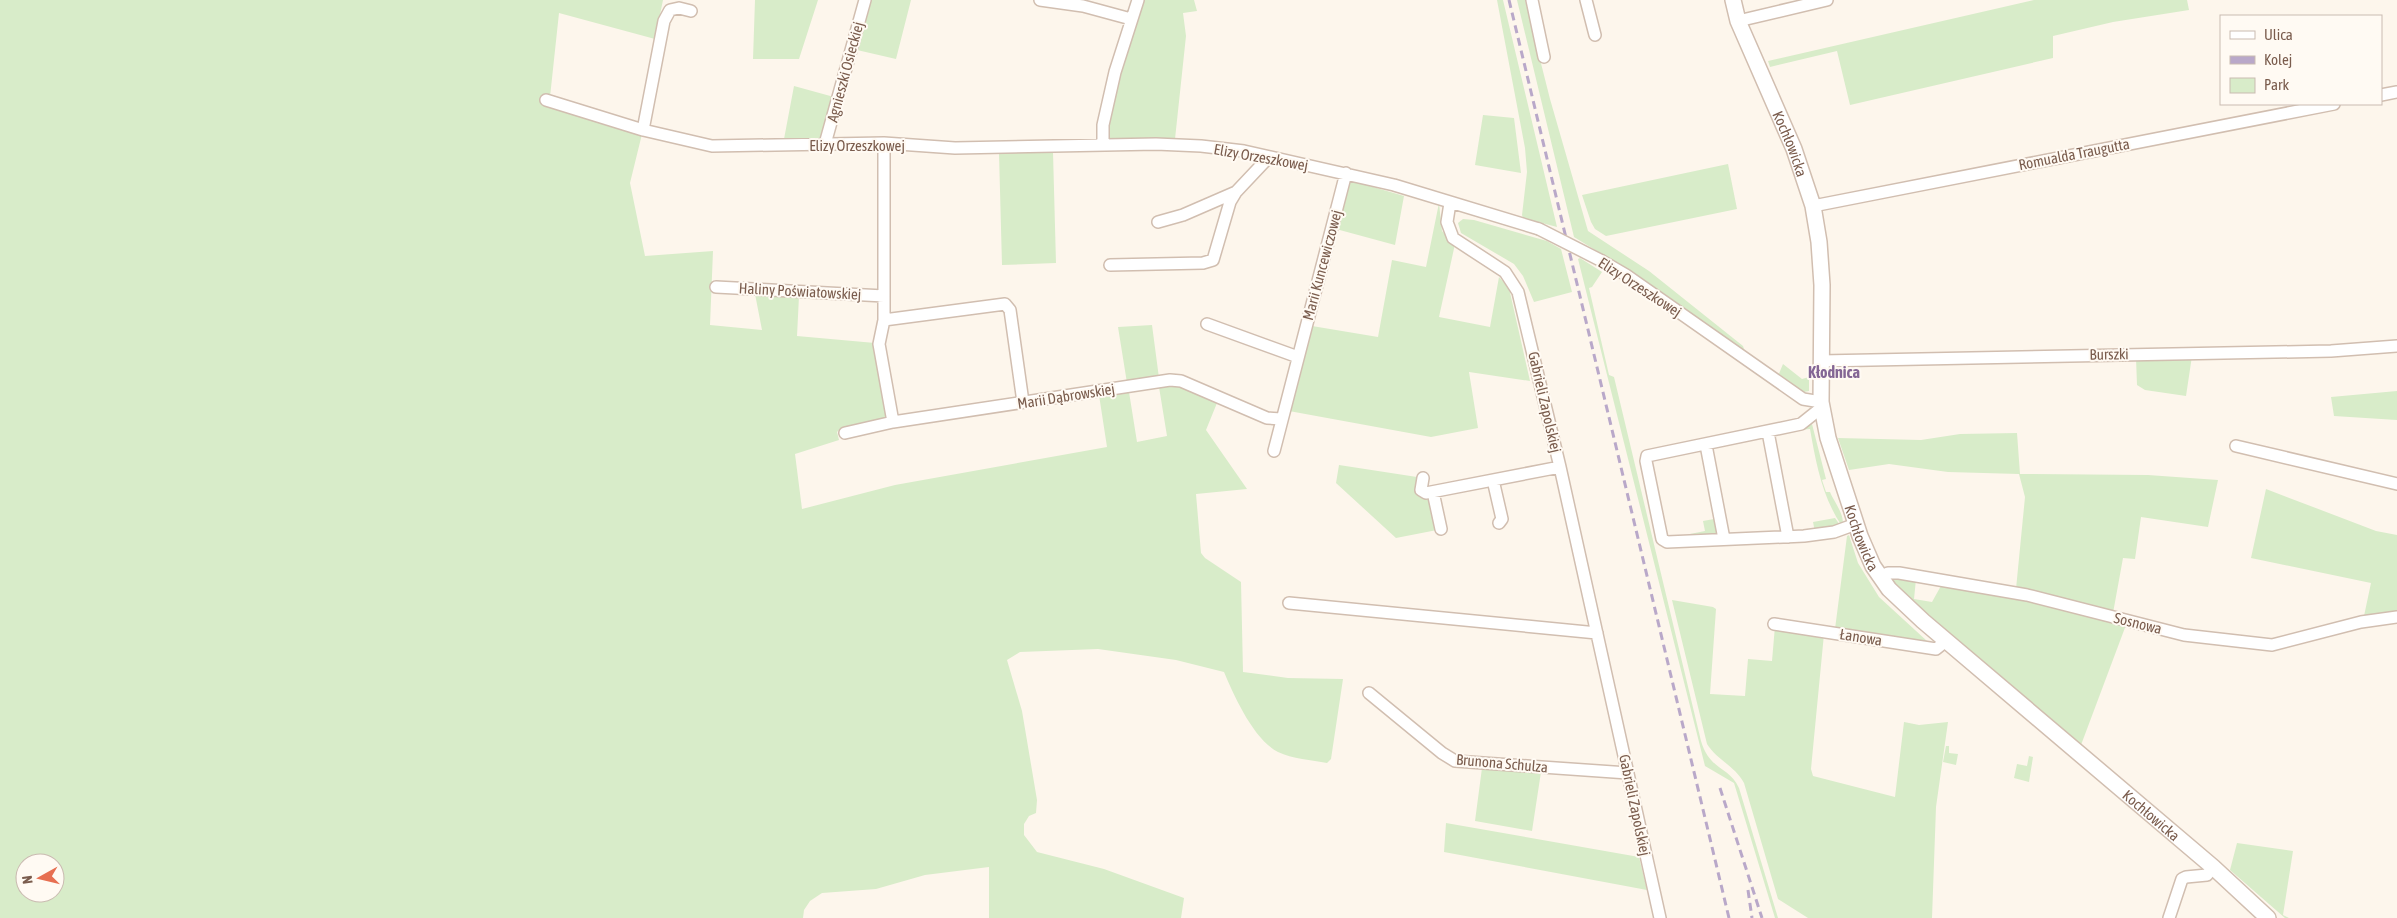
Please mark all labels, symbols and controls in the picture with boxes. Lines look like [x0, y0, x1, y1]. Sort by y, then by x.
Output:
legend [2220, 15, 2382, 105]
street label: Agnieszki Osieckiej [823, 20, 867, 124]
text: Ulica [2264, 26, 2293, 43]
text: Kolej [2264, 51, 2292, 68]
text: Park [2264, 76, 2289, 93]
street label: Kochłowicka [1770, 108, 1811, 179]
street label: Romualda Traugutta [2017, 135, 2131, 173]
street label: Elizy Orzeszkowej [809, 137, 905, 154]
street label: Elizy Orzeszkowej [1212, 140, 1310, 174]
street label: Marii Kuncewiczowej [1299, 208, 1345, 322]
street label: Elizy Orzeszkowej [1595, 254, 1685, 320]
street label: Haliny Poświatowskiej [738, 279, 862, 303]
street label: Burszki [2089, 345, 2129, 363]
street label: Gabrieli Zapolskiej [1525, 350, 1565, 454]
district label: Kłodnica [1808, 363, 1860, 381]
street label: Marii Dąbrowskiej [1016, 380, 1116, 412]
street label: Kochłowicka [1842, 503, 1882, 574]
street label: Sosnowa [2112, 609, 2164, 637]
street label: Łanowa [1839, 625, 1883, 649]
street label: Brunona Schulza [1455, 751, 1549, 775]
street label: Gabrieli Zapolskiej [1616, 753, 1654, 857]
street label: Kochłowicka [2120, 786, 2184, 844]
north arrow [15, 853, 65, 903]
text: N [19, 875, 36, 885]

